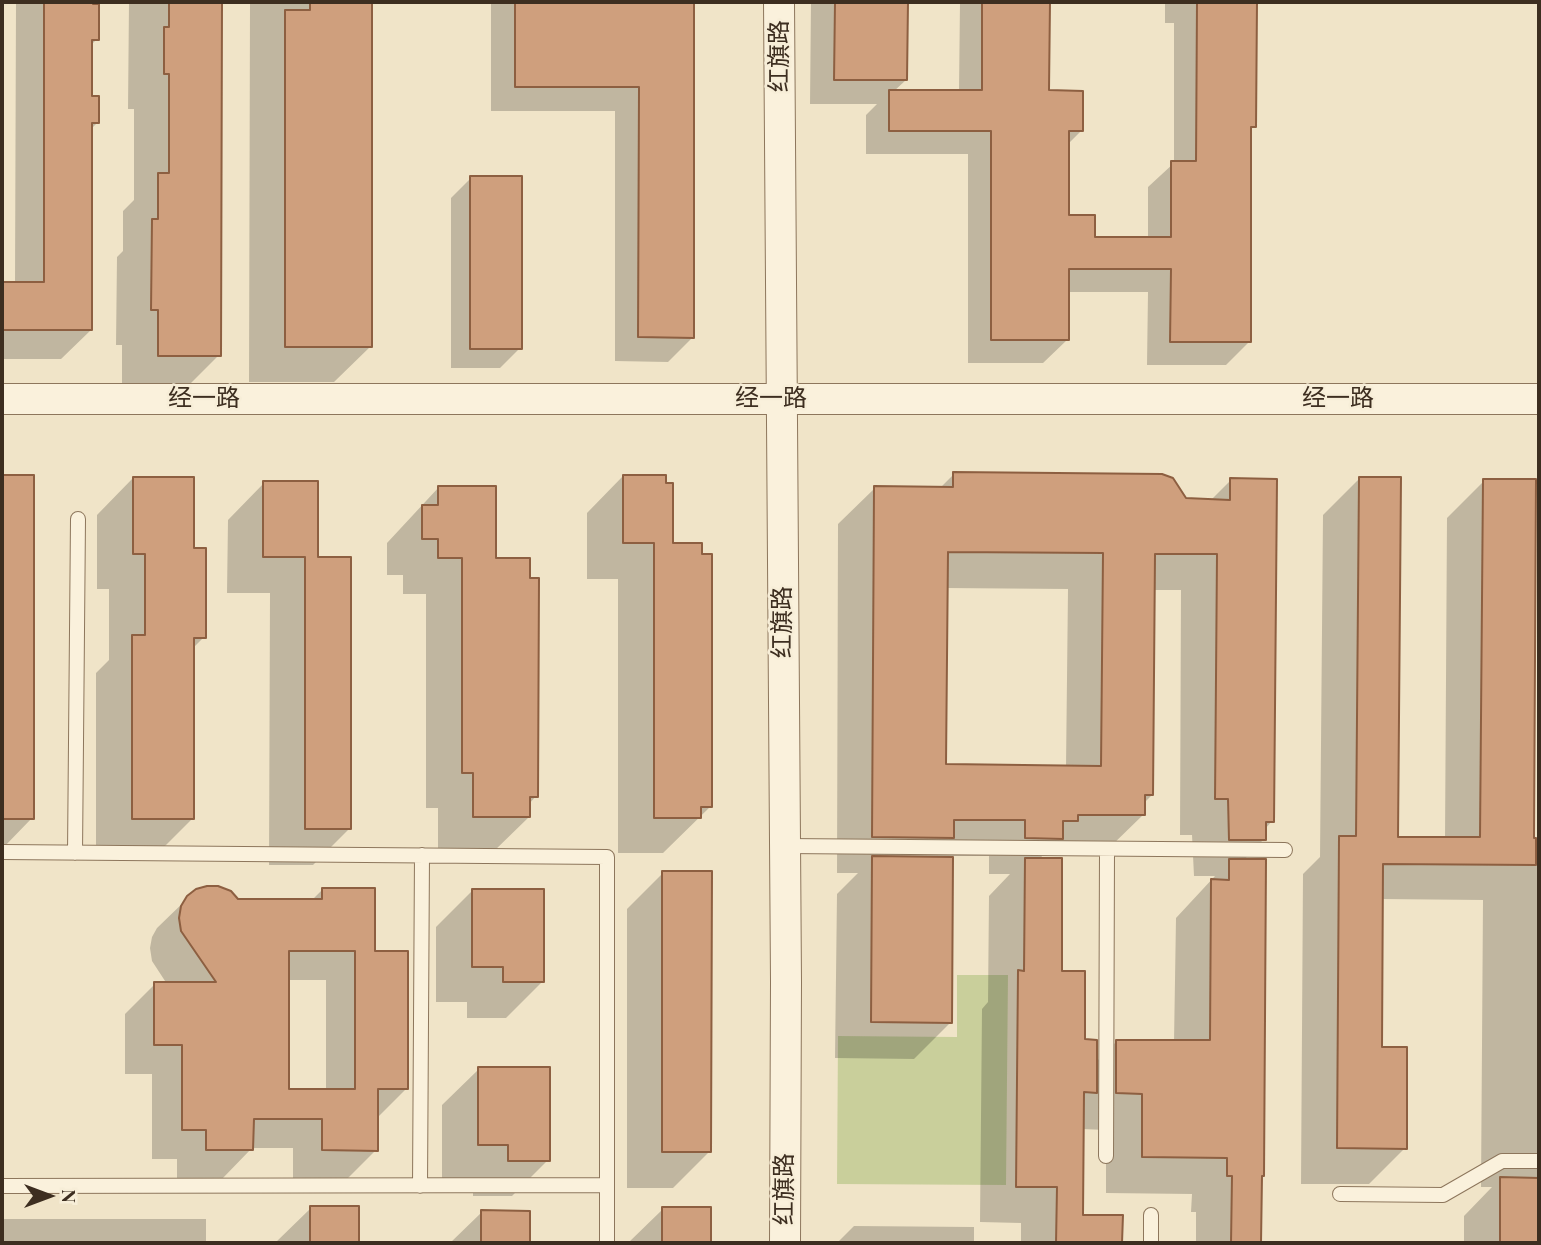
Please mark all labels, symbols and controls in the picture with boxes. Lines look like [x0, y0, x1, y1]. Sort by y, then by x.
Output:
street label: 红旗路 [766, 20, 794, 92]
street label: 经一路 [168, 385, 240, 413]
street label: 经一路 [735, 385, 807, 413]
street label: 经一路 [1302, 385, 1374, 413]
street label: 红旗路 [769, 586, 797, 658]
street label: 红旗路 [771, 1153, 799, 1225]
north arrow [14, 1161, 84, 1231]
text: N [57, 1189, 83, 1203]

